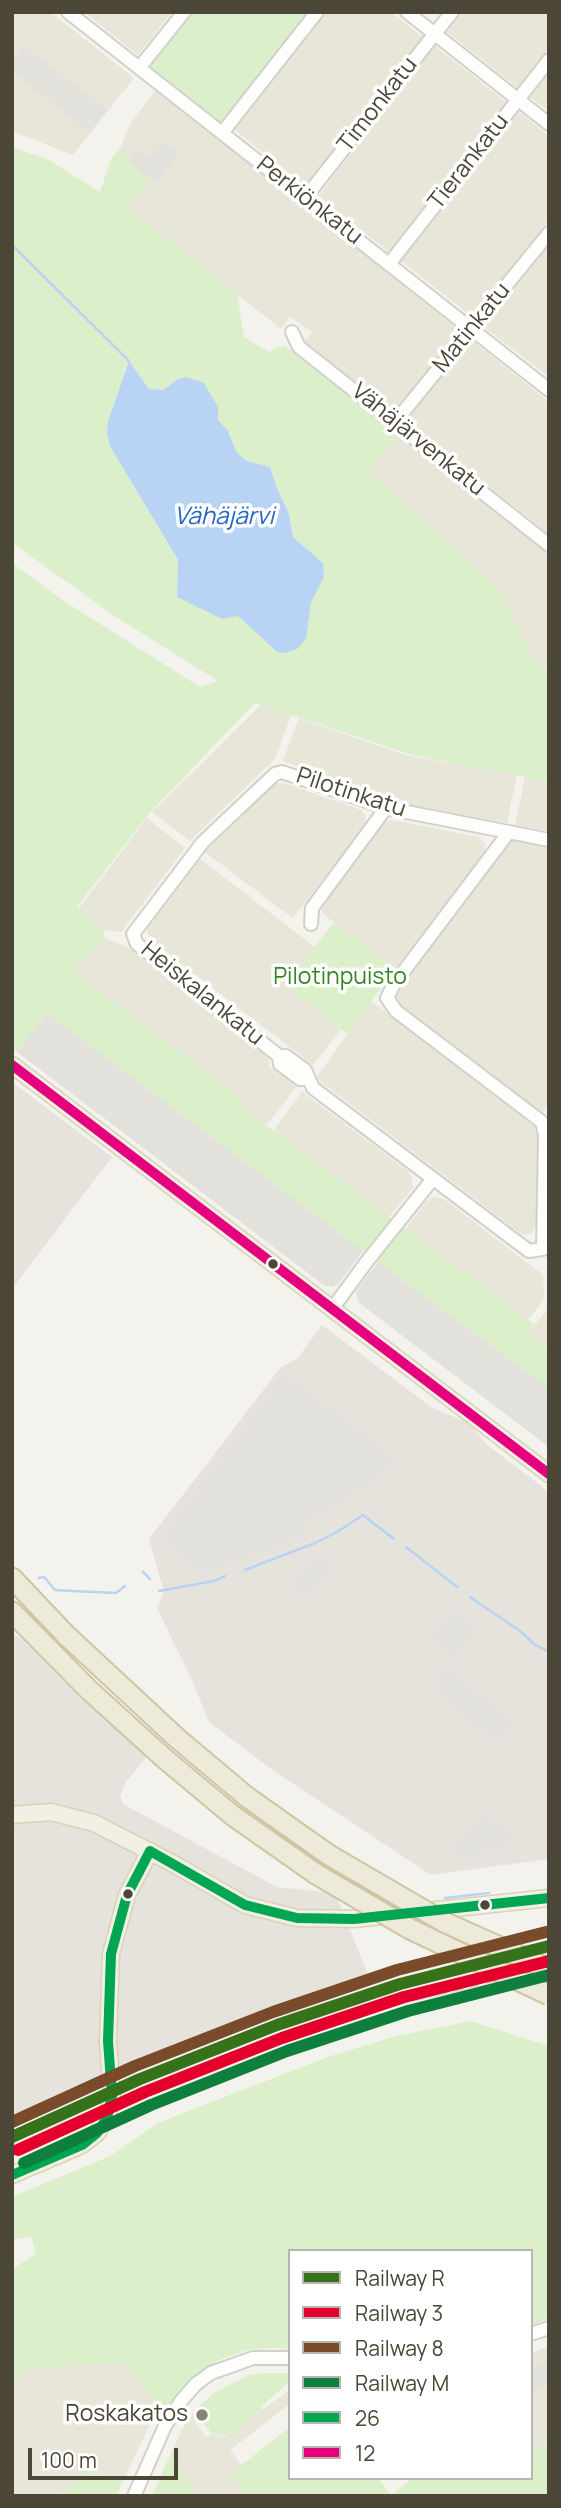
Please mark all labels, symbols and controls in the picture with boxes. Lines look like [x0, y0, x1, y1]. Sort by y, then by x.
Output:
street label: Timonkatu [332, 52, 424, 158]
street label: Tierankatu [423, 109, 515, 215]
street label: Perkiönkatu [251, 151, 367, 251]
street label: Matinkatu [427, 278, 517, 378]
street label: Vähäjärvenkatu [346, 378, 490, 502]
water label: Vähäjärvi [174, 503, 274, 531]
street label: Pilotinkatu [293, 762, 409, 824]
street label: Heiskalankatu [135, 936, 269, 1052]
park label: Pilotinpuisto [273, 964, 407, 992]
unlabelled marker [266, 1257, 280, 1271]
unlabelled marker [121, 1887, 135, 1901]
unlabelled marker [478, 1898, 492, 1912]
legend [288, 2249, 533, 2480]
text: Railway R [355, 2264, 445, 2292]
text: Railway 3 [355, 2299, 443, 2327]
text: Railway 8 [355, 2334, 444, 2362]
text: Railway M [355, 2369, 449, 2397]
place label: Roskakatos [65, 2401, 188, 2429]
text: 26 [355, 2404, 380, 2432]
marker: Roskakatos [194, 2407, 210, 2423]
scale bar [32, 2434, 182, 2478]
text: 12 [355, 2439, 375, 2467]
text: 100 m [41, 2446, 97, 2474]

